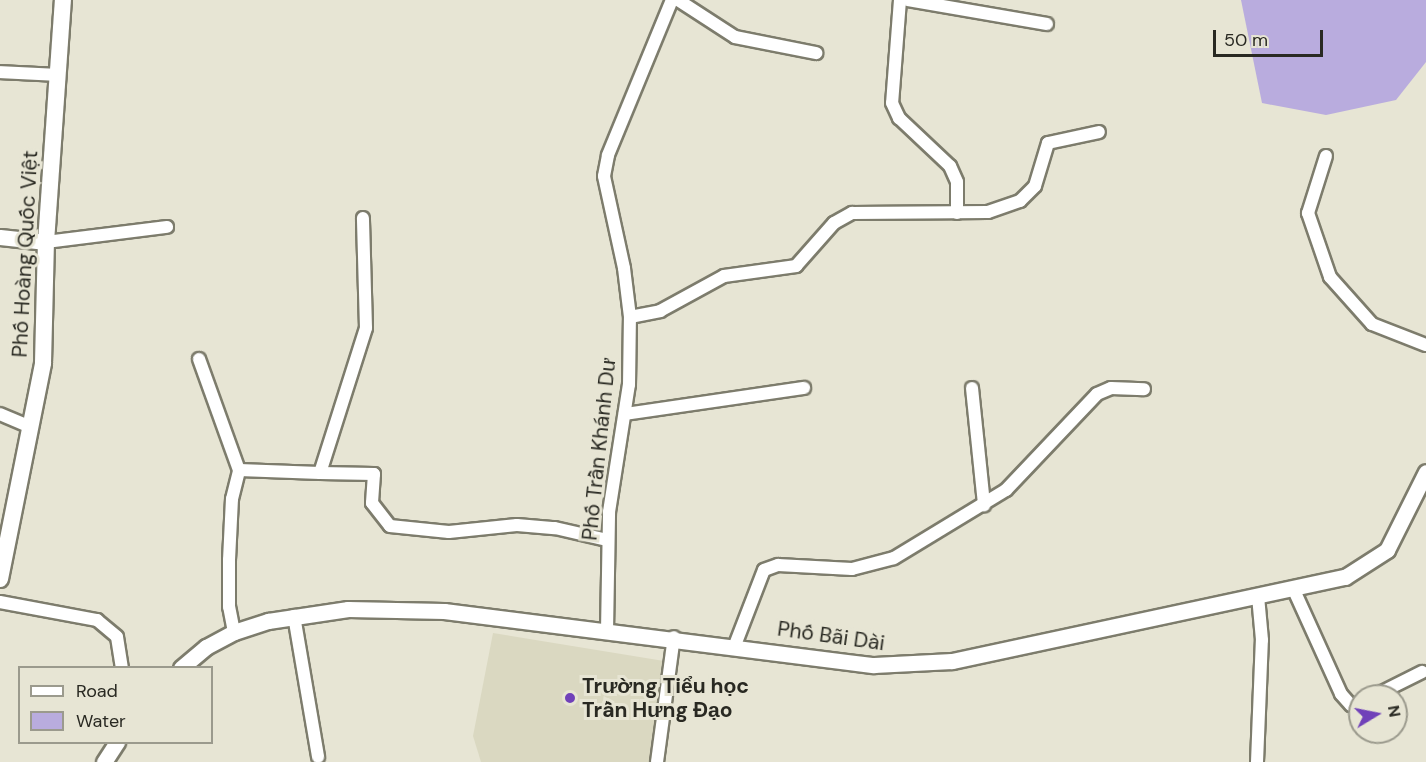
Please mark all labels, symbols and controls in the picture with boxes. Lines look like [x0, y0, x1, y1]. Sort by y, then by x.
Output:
scale bar [1216, 18, 1326, 56]
text: 50 m [1224, 28, 1268, 52]
street label: Phố Hoàng Quốc Việt [7, 150, 43, 358]
street label: Phố Trần Khánh Dư [577, 356, 621, 542]
street label: Phố Bãi Dài [776, 616, 886, 656]
legend [18, 666, 213, 744]
place label: Trường Tiểu học Trần Hưng Đạo [582, 673, 749, 723]
text: Road [76, 679, 118, 703]
north arrow [1348, 684, 1408, 744]
marker: Trường Tiểu học Trần Hưng Đạo [563, 691, 577, 705]
text: N [1383, 704, 1406, 719]
text: Water [76, 709, 126, 733]

